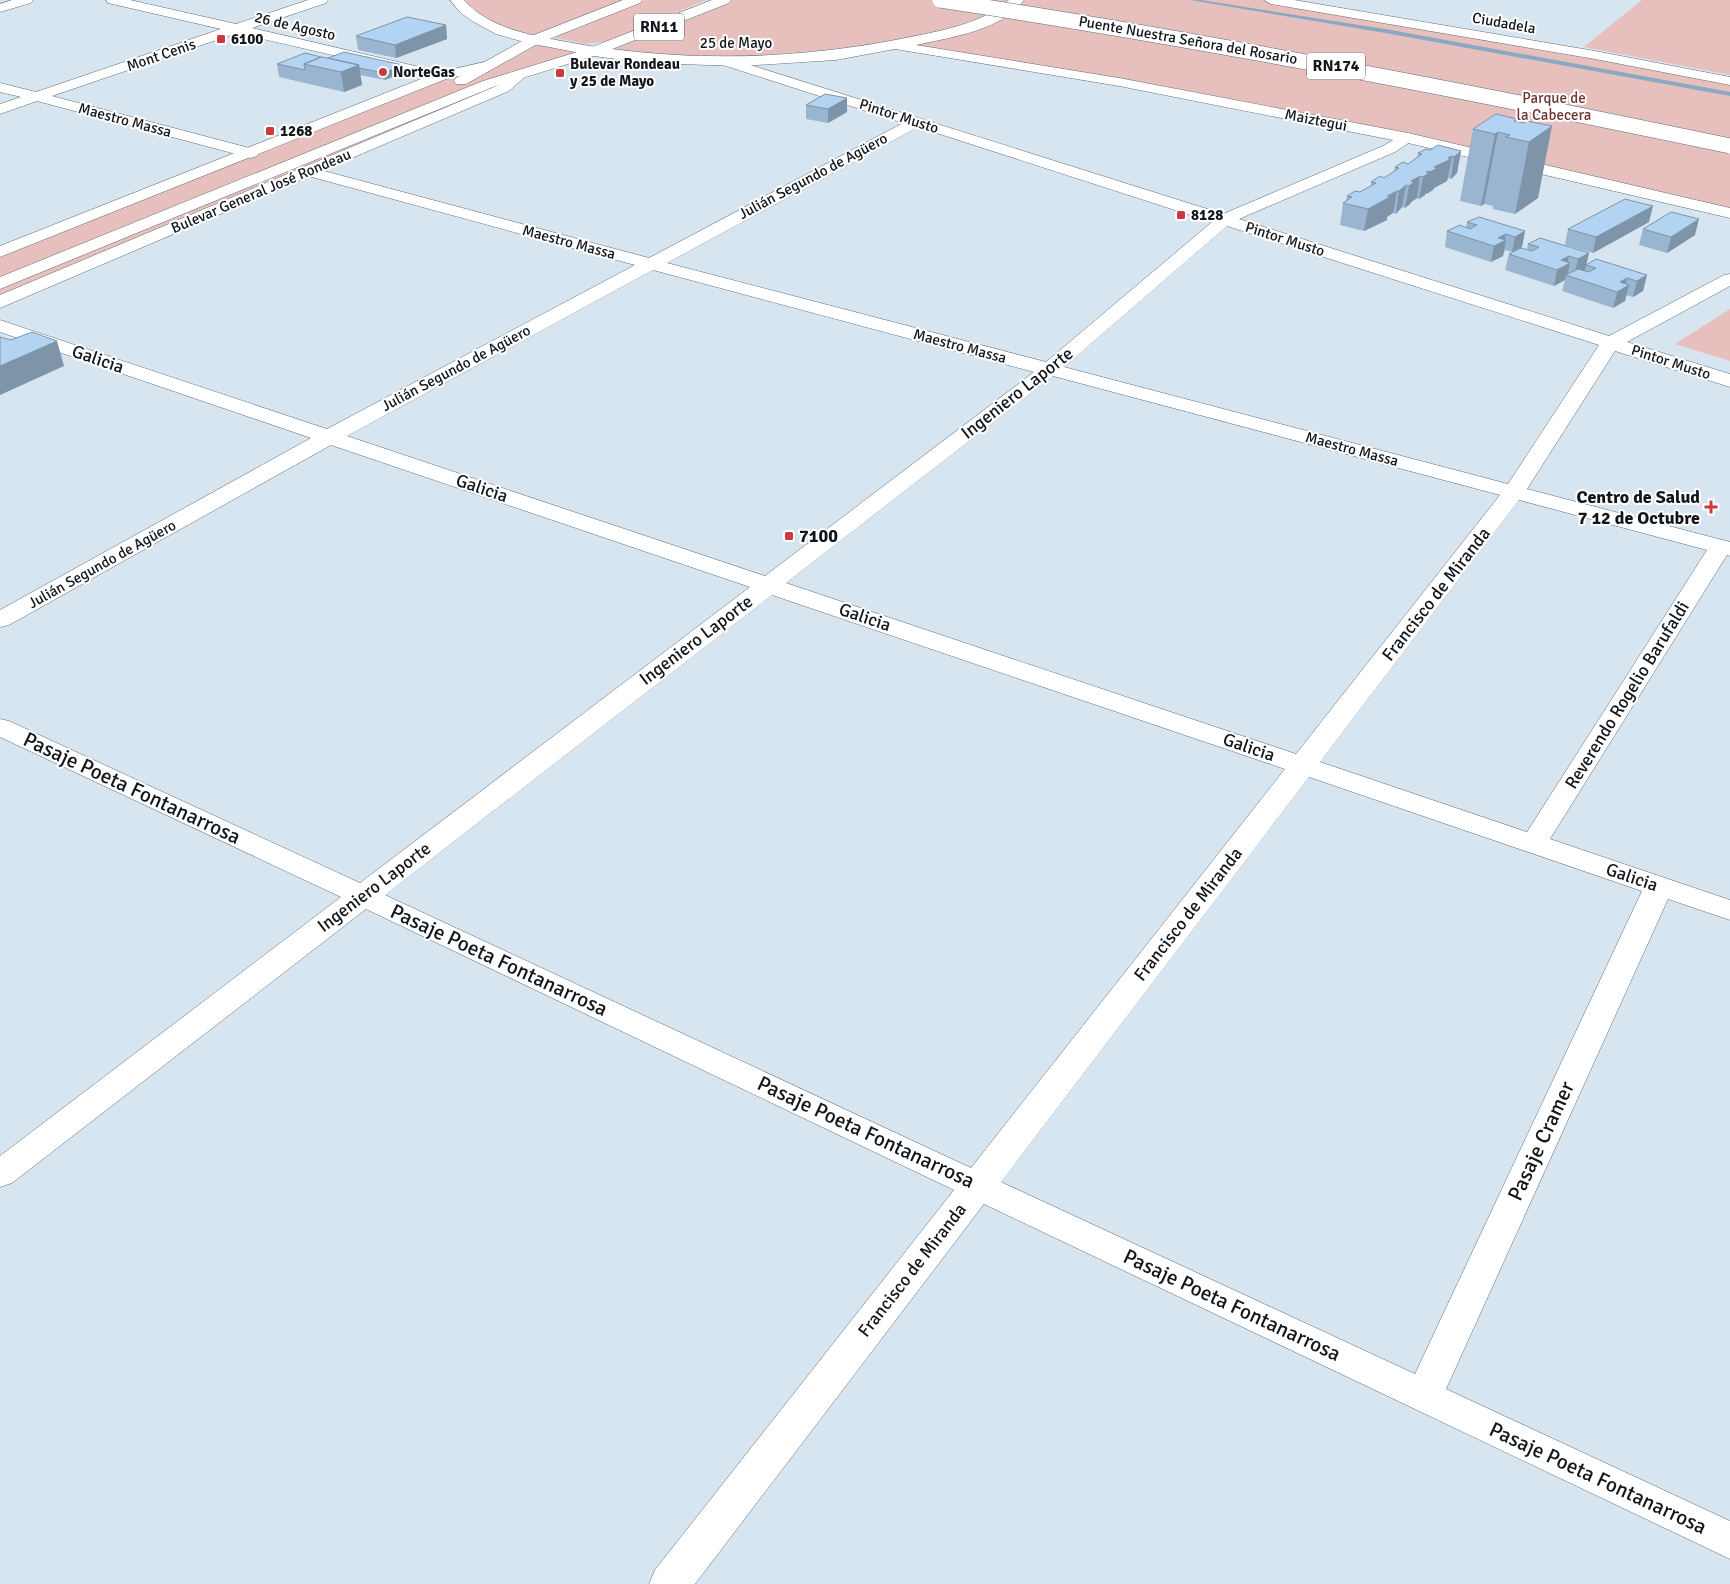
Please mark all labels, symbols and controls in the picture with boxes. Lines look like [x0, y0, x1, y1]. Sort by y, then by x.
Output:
street label: 26 de Agosto [253, 8, 337, 44]
street label: Ciudadela [1471, 9, 1537, 37]
street label: Puente Nuestra Señora del Rosario [1077, 12, 1299, 68]
road number: RN11 [634, 14, 684, 41]
place label: 6100 [231, 30, 263, 48]
marker: 6100 [215, 33, 227, 45]
street label: 25 de Mayo [700, 34, 772, 52]
street label: Mont Cenis [124, 35, 198, 75]
road number: RN174 [1307, 52, 1365, 80]
place label: Bulevar Rondeau y 25 de Mayo [569, 55, 680, 90]
place label: NorteGas [393, 63, 455, 81]
marker: NorteGas [377, 66, 389, 78]
marker: Bulevar Rondeau y 25 de Mayo [554, 67, 566, 79]
park label: Parque de la Cabecera [1517, 89, 1591, 124]
street label: Pintor Musto [857, 95, 941, 137]
street label: Maestro Massa [76, 99, 174, 141]
street label: Maiztegui [1283, 105, 1349, 135]
place label: 1268 [280, 122, 312, 140]
marker: 1268 [264, 125, 276, 137]
street label: Julián Segundo de Agüero [735, 129, 891, 223]
street label: Bulevar General José Rondeau [168, 145, 354, 237]
place label: 8128 [1191, 206, 1223, 224]
marker: 8128 [1175, 209, 1187, 221]
street label: Pintor Musto [1243, 218, 1327, 260]
street label: Maestro Massa [520, 221, 618, 263]
street label: Julián Segundo de Agüero [378, 321, 534, 415]
street label: Maestro Massa [911, 325, 1009, 367]
street label: Galicia [69, 340, 127, 378]
street label: Pintor Musto [1629, 341, 1713, 383]
street label: Ingeniero Laporte [957, 342, 1077, 444]
street label: Maestro Massa [1303, 428, 1401, 470]
street label: Galicia [453, 469, 511, 507]
place label: Centro de Salud 7 12 de Octubre [1577, 486, 1700, 529]
marker: Centro de Salud 7 12 de Octubre [1704, 500, 1718, 514]
street label: Julián Segundo de Agüero [25, 516, 179, 612]
street label: Francisco de Miranda [1377, 523, 1495, 665]
place label: 7100 [799, 525, 838, 547]
marker: 7100 [783, 530, 795, 542]
street label: Ingeniero Laporte [635, 590, 757, 690]
street label: Reverendo Rogelio Barufaldi [1560, 597, 1694, 793]
street label: Galicia [836, 598, 894, 636]
street label: Pasaje Poeta Fontanarrosa [19, 726, 245, 850]
street label: Galicia [1220, 728, 1278, 766]
street label: Ingeniero Laporte [313, 837, 435, 937]
street label: Francisco de Miranda [1129, 843, 1247, 985]
street label: Galicia [1603, 858, 1661, 896]
street label: Pasaje Poeta Fontanarrosa [386, 898, 612, 1022]
street label: Pasaje Poeta Fontanarrosa [753, 1070, 979, 1194]
street label: Pasaje Cramer [1502, 1077, 1580, 1205]
street label: Francisco de Miranda [853, 1199, 971, 1341]
street label: Pasaje Poeta Fontanarrosa [1119, 1243, 1345, 1367]
street label: Pasaje Poeta Fontanarrosa [1485, 1416, 1711, 1540]

